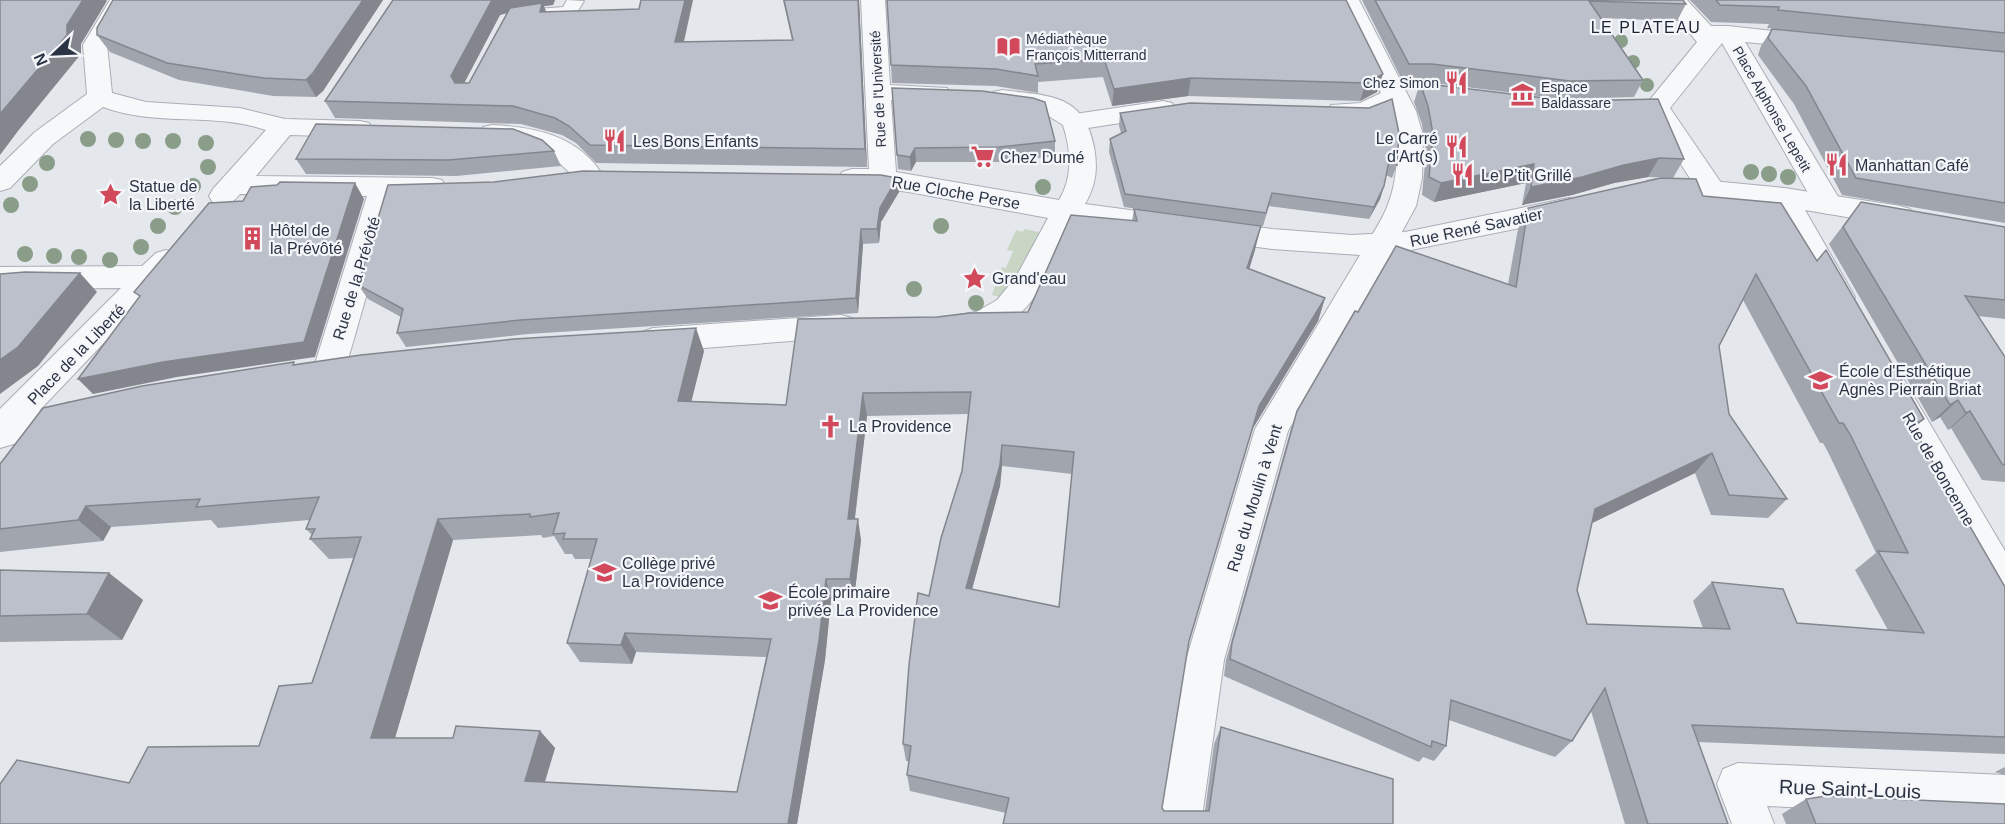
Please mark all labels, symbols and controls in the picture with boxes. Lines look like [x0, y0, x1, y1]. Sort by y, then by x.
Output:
district label: LE PLATEAU [1591, 19, 1701, 36]
north arrow [24, 24, 84, 84]
street label: Rue de l'Université [867, 30, 889, 148]
place label: Médiathèque François Mitterrand [1026, 31, 1147, 63]
library icon: Médiathèque François Mitterrand [995, 34, 1021, 60]
street label: Place Alphonse Lepetit [1729, 43, 1815, 175]
text: N [31, 51, 51, 68]
restaurant icon: Chez Simon [1444, 70, 1470, 96]
place label: Chez Simon [1363, 75, 1439, 91]
place label: Espace Baldassare [1541, 79, 1611, 111]
museum icon: Espace Baldassare [1510, 82, 1536, 108]
restaurant icon: Les Bons Enfants [602, 128, 628, 154]
place label: Le Carré d'Art(s) [1376, 130, 1438, 165]
place label: Les Bons Enfants [633, 133, 758, 150]
restaurant icon: Le Carré d'Art(s) [1443, 134, 1469, 160]
supermarket icon: Chez Dumé [969, 144, 995, 170]
place label: Chez Dumé [1000, 149, 1085, 166]
restaurant icon: Manhattan Café [1824, 152, 1850, 178]
place label: Manhattan Café [1855, 157, 1969, 174]
restaurant icon: Le P’tit Grillé [1450, 162, 1476, 188]
place label: Le P’tit Grillé [1481, 167, 1572, 184]
street label: Rue Cloche Perse [891, 173, 1021, 212]
place label: Statue de la Liberté [129, 178, 198, 213]
place icon: Statue de la Liberté [98, 182, 124, 208]
street label: Rue René Savatier [1408, 205, 1545, 250]
street label: Rue de la Prévôté [330, 214, 383, 342]
place label: Hôtel de la Prévôté [270, 222, 342, 257]
building icon: Hôtel de la Prévôté [239, 226, 265, 252]
place icon: Grand'eau [961, 265, 987, 291]
place label: Grand'eau [992, 270, 1066, 287]
street label: Place de la Liberté [24, 301, 129, 408]
place label: École d'Esthétique Agnès Pierrain Briat [1839, 362, 1982, 398]
school or university icon: École d'Esthétique Agnès Pierrain Briat [1808, 367, 1834, 393]
street label: Rue de Boncenne [1899, 410, 1978, 529]
church icon: La Providence [818, 413, 844, 439]
place label: La Providence [849, 418, 951, 435]
street label: Rue du Moulin à Vent [1224, 422, 1285, 574]
place label: Collège privé La Providence [622, 555, 724, 590]
school or university icon: Collège privé La Providence [591, 559, 617, 585]
place label: École primaire privée La Providence [788, 583, 938, 619]
school or university icon: École primaire privée La Providence [757, 588, 783, 614]
street label: Rue Saint-Louis [1779, 776, 1921, 802]

